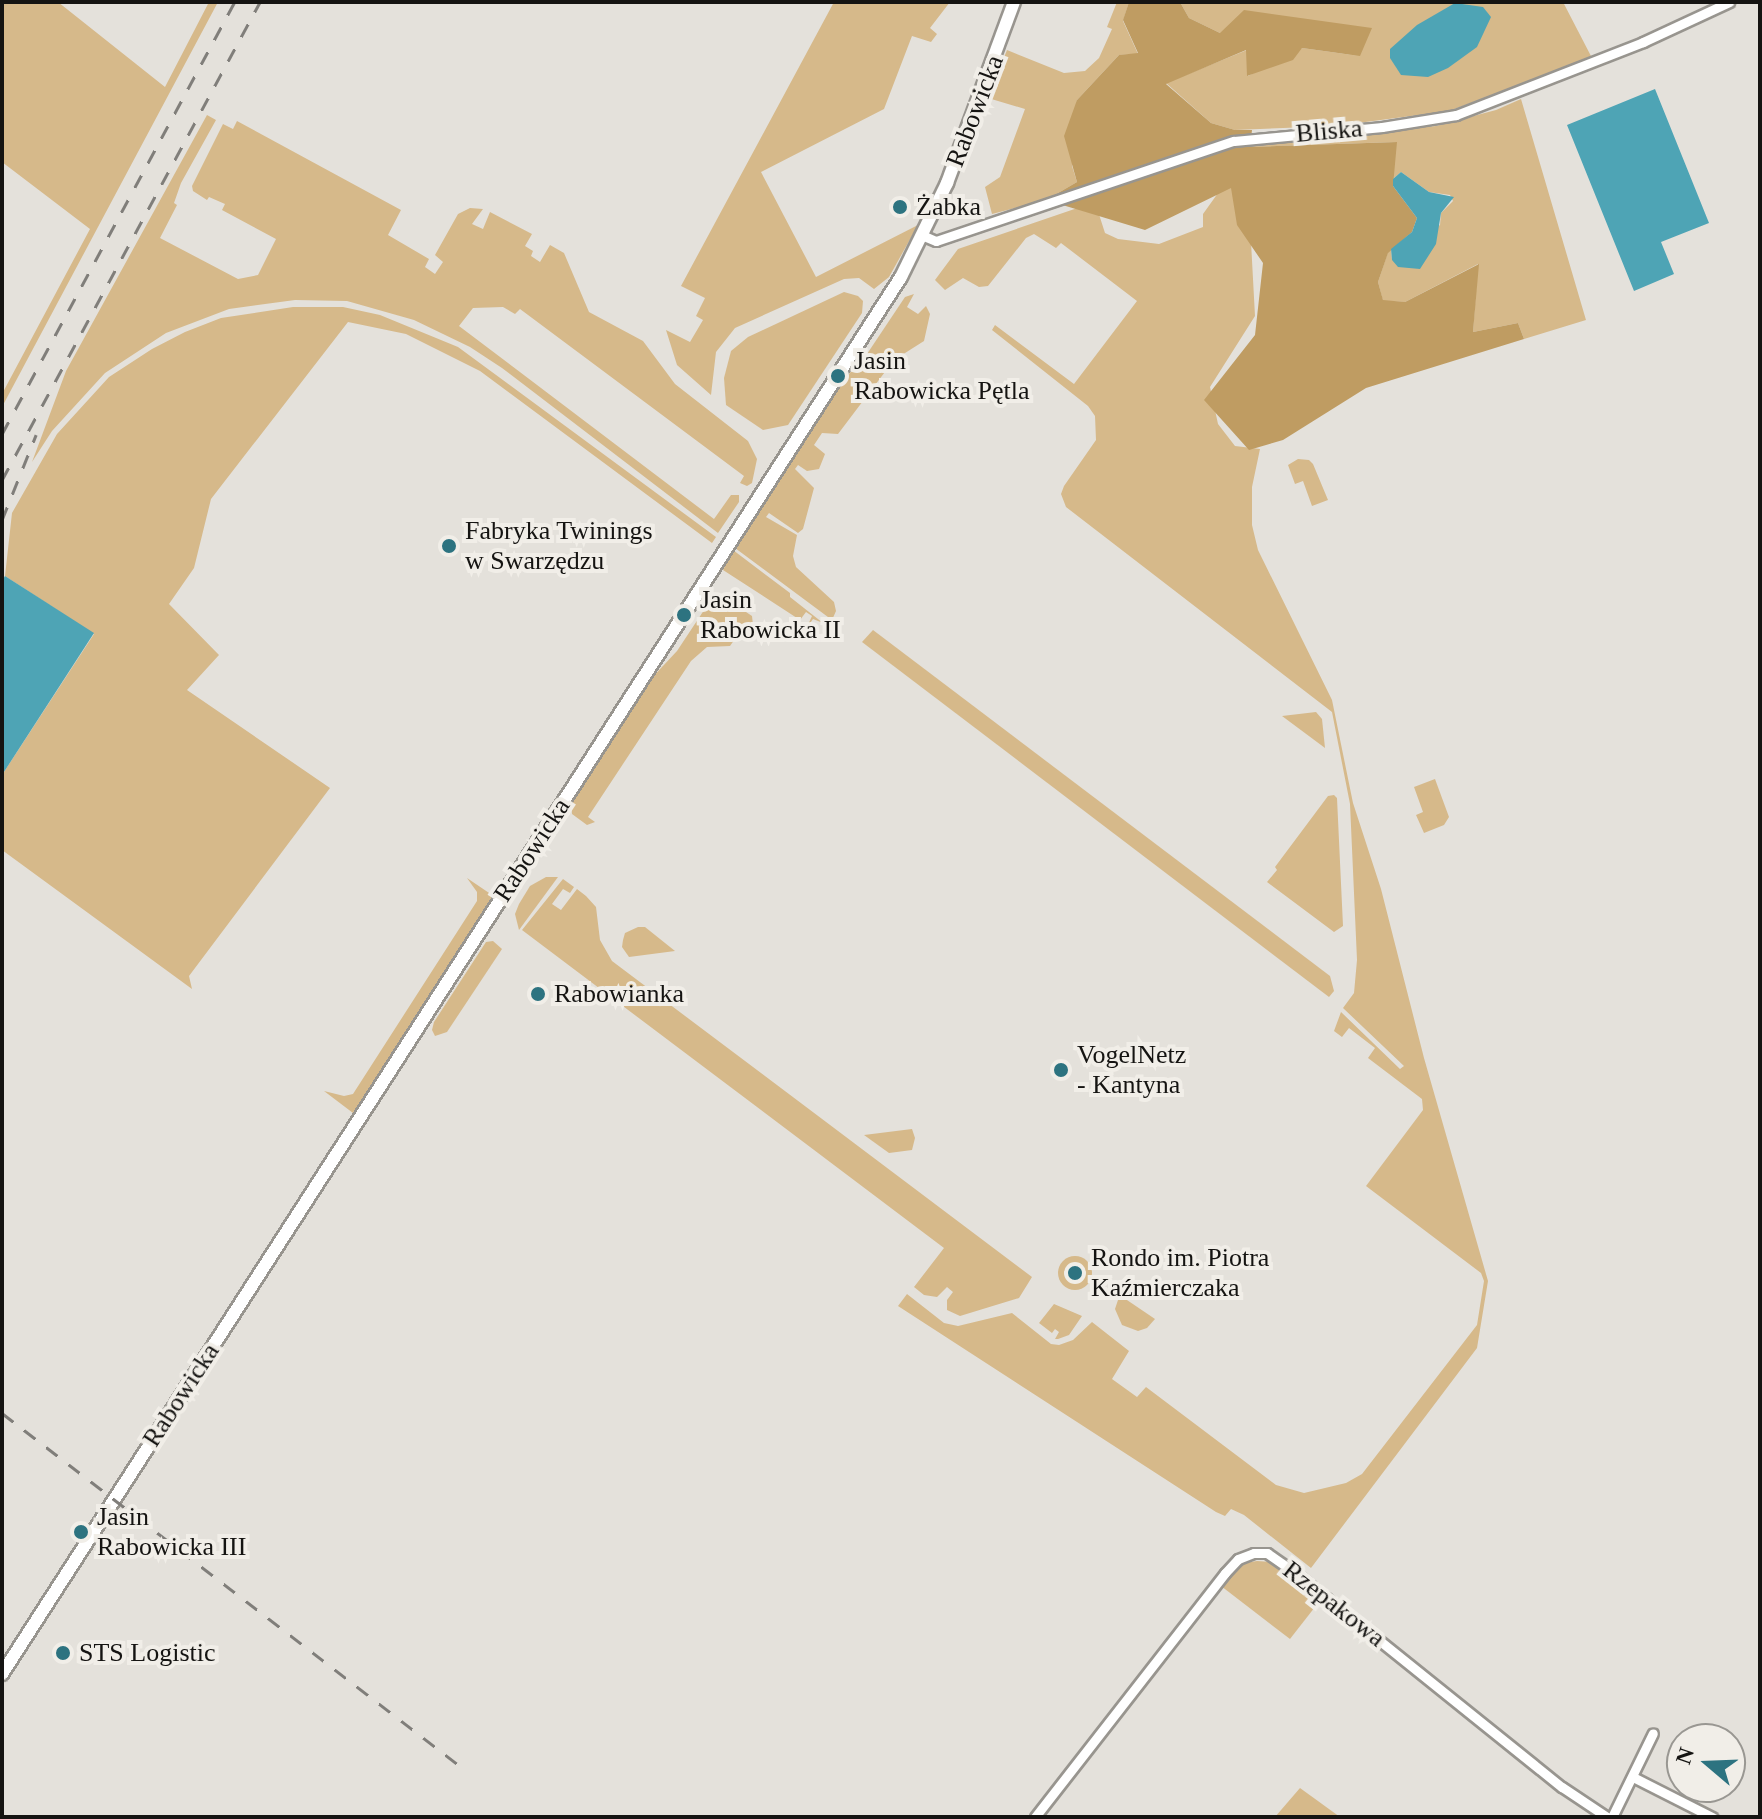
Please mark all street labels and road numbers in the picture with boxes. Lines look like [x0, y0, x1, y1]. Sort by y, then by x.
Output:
street label: Rabowicka [939, 51, 1011, 171]
street label: Bliska [1295, 113, 1363, 149]
street label: Rabowicka [487, 792, 577, 908]
street label: Rabowicka [136, 1337, 226, 1453]
street label: Rzepakowa [1277, 1554, 1391, 1654]

